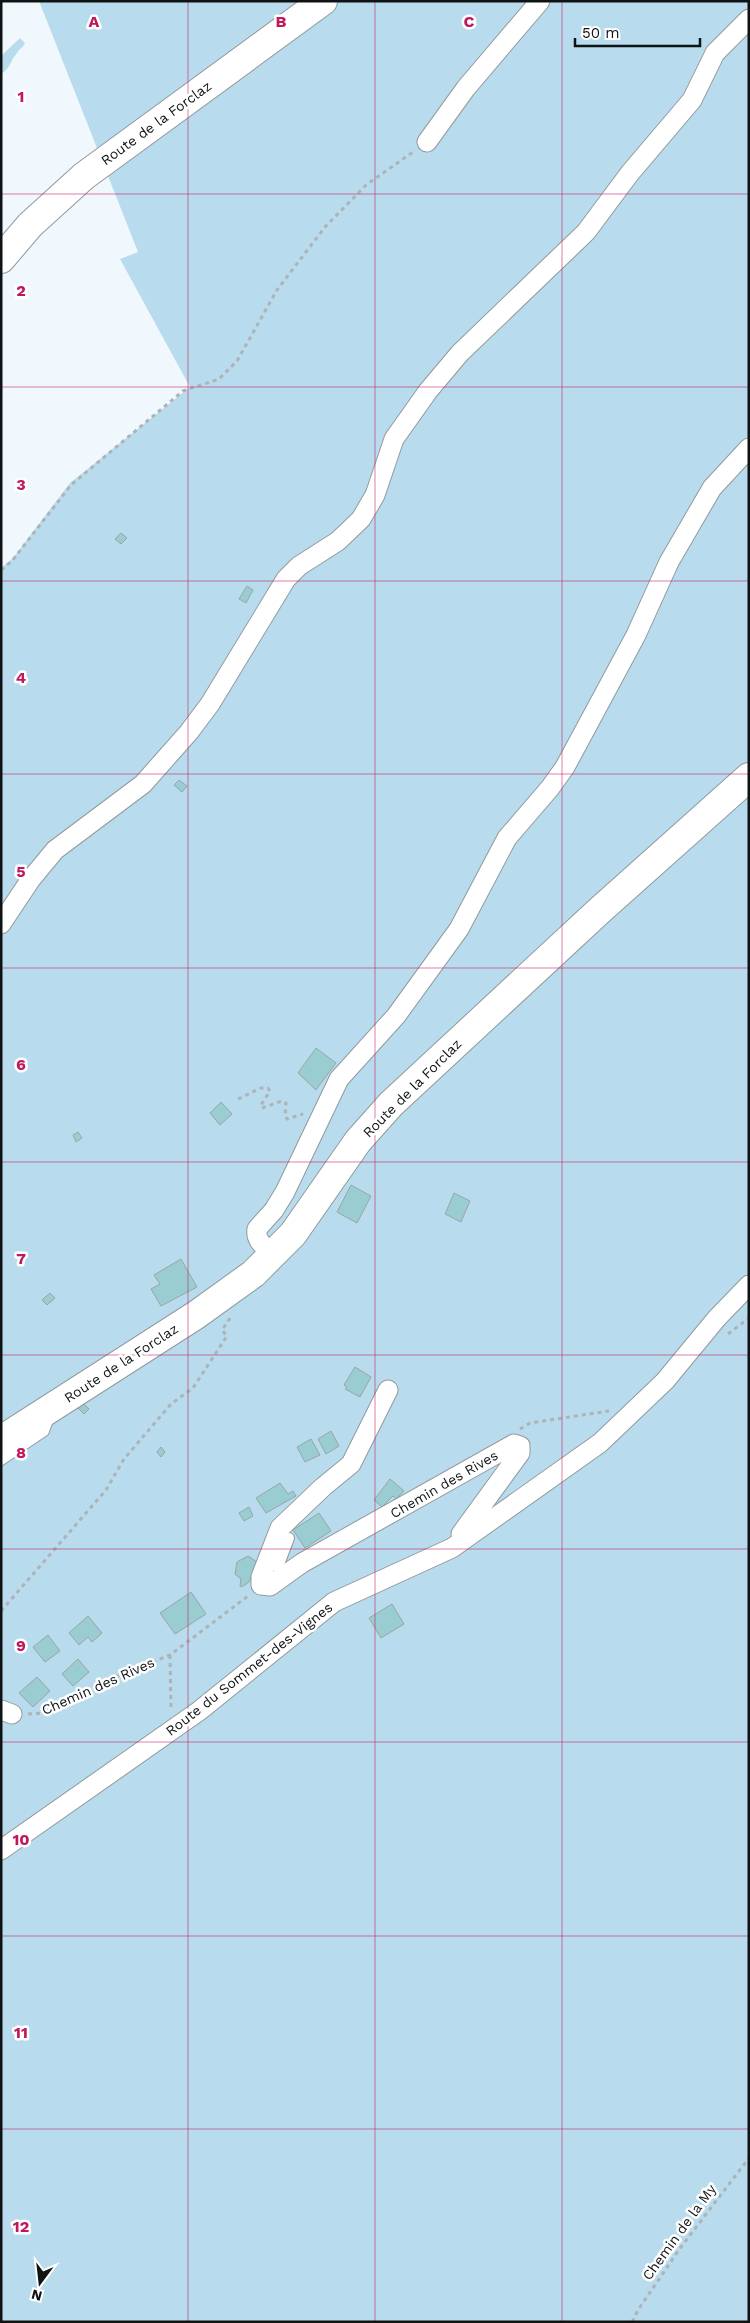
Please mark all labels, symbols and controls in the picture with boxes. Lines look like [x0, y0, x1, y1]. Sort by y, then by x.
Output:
text: A [89, 12, 100, 31]
text: B [276, 12, 287, 31]
text: C [464, 12, 475, 31]
scale bar [575, 15, 700, 47]
text: 50 m [582, 24, 619, 42]
street label: Route de la Forclaz [98, 78, 214, 168]
text: 1 [18, 87, 24, 106]
text: 2 [16, 281, 26, 300]
text: 3 [16, 475, 26, 494]
text: 4 [16, 668, 26, 687]
text: 5 [16, 862, 26, 881]
street label: Route de la Forclaz [360, 1036, 464, 1140]
text: 6 [16, 1055, 26, 1074]
text: 7 [16, 1249, 26, 1268]
street label: Route de la Forclaz [61, 1320, 181, 1406]
text: 8 [16, 1443, 26, 1462]
street label: Chemin des Rives [387, 1447, 501, 1521]
street label: Route du Sommet-des-Vignes [163, 1599, 335, 1739]
text: 9 [16, 1636, 26, 1655]
street label: Chemin des Rives [39, 1654, 157, 1718]
text: 10 [12, 1830, 30, 1849]
text: 11 [14, 2023, 28, 2042]
street label: Chemin de la My [639, 2180, 720, 2283]
text: 12 [13, 2217, 29, 2236]
north arrow [15, 2258, 65, 2308]
text: N [30, 2286, 44, 2305]

